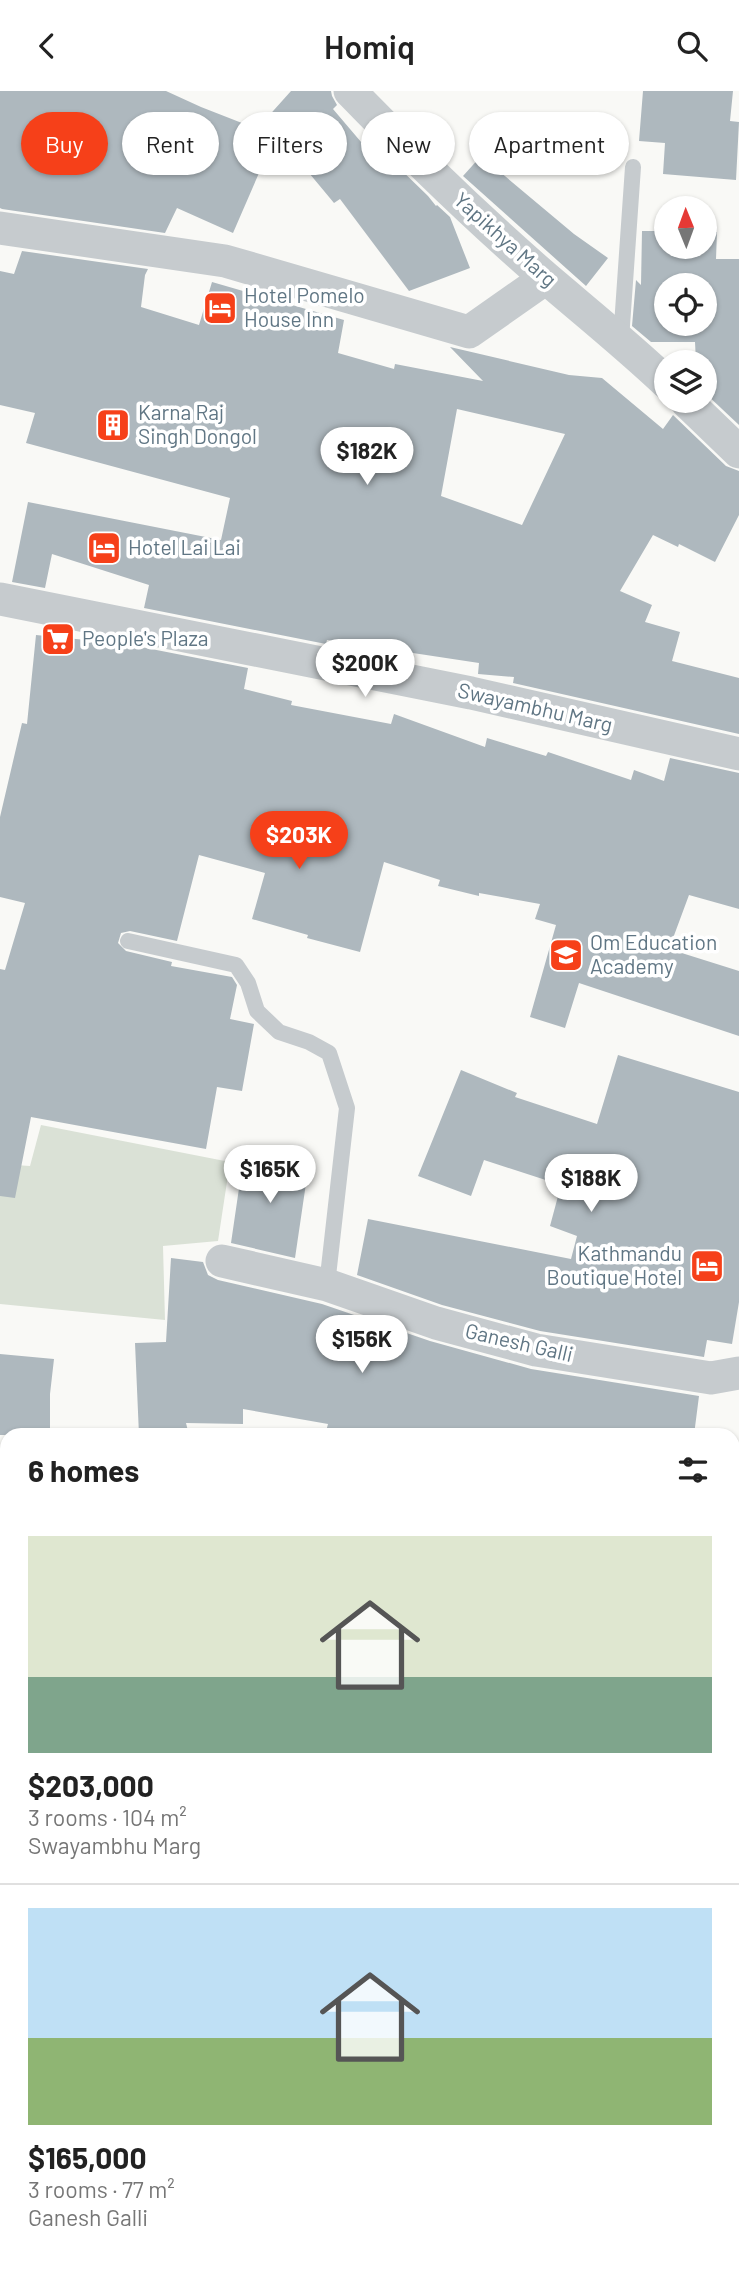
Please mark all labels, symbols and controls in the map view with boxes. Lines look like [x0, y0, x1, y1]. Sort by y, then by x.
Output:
icon: back [28, 27, 66, 65]
text: Homiq [324, 27, 415, 65]
icon: search [673, 27, 711, 65]
chip: Buy [21, 112, 108, 175]
chip: Rent [122, 112, 219, 175]
chip: Filters [233, 112, 347, 175]
chip: New [361, 112, 455, 175]
chip: Apartment [469, 112, 629, 175]
street label: Yapikhya Marg [450, 186, 562, 291]
north arrow [654, 196, 718, 259]
map controls [654, 196, 717, 413]
button: locate [654, 273, 717, 336]
place label: Hotel Pomelo House Inn [244, 282, 365, 331]
hotel icon: Hotel Pomelo House Inn [201, 289, 239, 327]
button: layers [654, 350, 717, 413]
place label: Karna Raj Singh Dongol [138, 399, 257, 448]
building icon: Karna Raj Singh Dongol [94, 406, 132, 444]
pin: $182K [318, 427, 416, 487]
text: $182K [336, 436, 398, 464]
hotel icon: Hotel Lai Lai [85, 529, 123, 567]
place label: Hotel Lai Lai [128, 534, 241, 559]
supermarket icon: People's Plaza [39, 620, 77, 658]
place label: People's Plaza [82, 625, 209, 650]
pin: $200K [316, 639, 414, 699]
text: $200K [332, 648, 398, 676]
street label: Swayambhu Marg [456, 677, 615, 736]
pin: $203K [250, 811, 348, 871]
text: $203K [266, 820, 332, 848]
place label: Om Education Academy [590, 929, 717, 978]
school or university icon: Om Education Academy [547, 936, 585, 974]
pin: $165K [221, 1145, 319, 1205]
text: $165K [240, 1154, 300, 1182]
pin: $188K [542, 1155, 640, 1214]
text: $188K [561, 1163, 621, 1191]
place label: Kathmandu Boutique Hotel [546, 1240, 682, 1289]
hotel icon: Kathmandu Boutique Hotel [688, 1247, 726, 1285]
pin: $156K [313, 1315, 411, 1375]
street label: Ganesh Galli [463, 1317, 576, 1366]
text: $156K [332, 1324, 392, 1352]
icon: filters [674, 1451, 712, 1489]
text: 6 homes [28, 1452, 139, 1488]
icon: home [307, 1582, 433, 1708]
text: $203,000 [28, 1767, 154, 1803]
text: 3 rooms · 104 m² [28, 1803, 187, 1831]
text: Swayambhu Marg [28, 1831, 201, 1859]
icon: home [307, 1954, 433, 2080]
text: $165,000 [28, 2139, 147, 2175]
text: 3 rooms · 77 m² [28, 2175, 175, 2203]
text: Ganesh Galli [28, 2203, 148, 2231]

